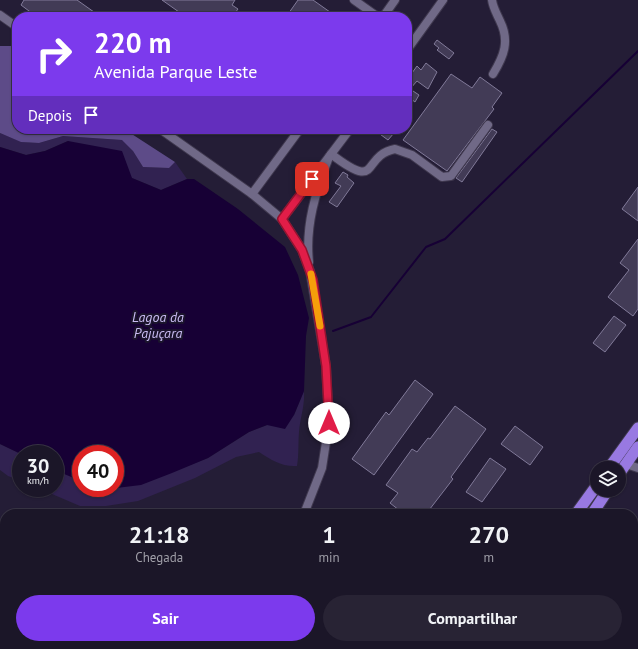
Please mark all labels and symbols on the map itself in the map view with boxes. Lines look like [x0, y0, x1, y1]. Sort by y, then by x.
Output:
pin [295, 162, 329, 196]
water label: Lagoa da Pajuçara [132, 308, 184, 342]
position arrow [308, 402, 350, 444]
speed limit sign: 40 [72, 445, 124, 497]

